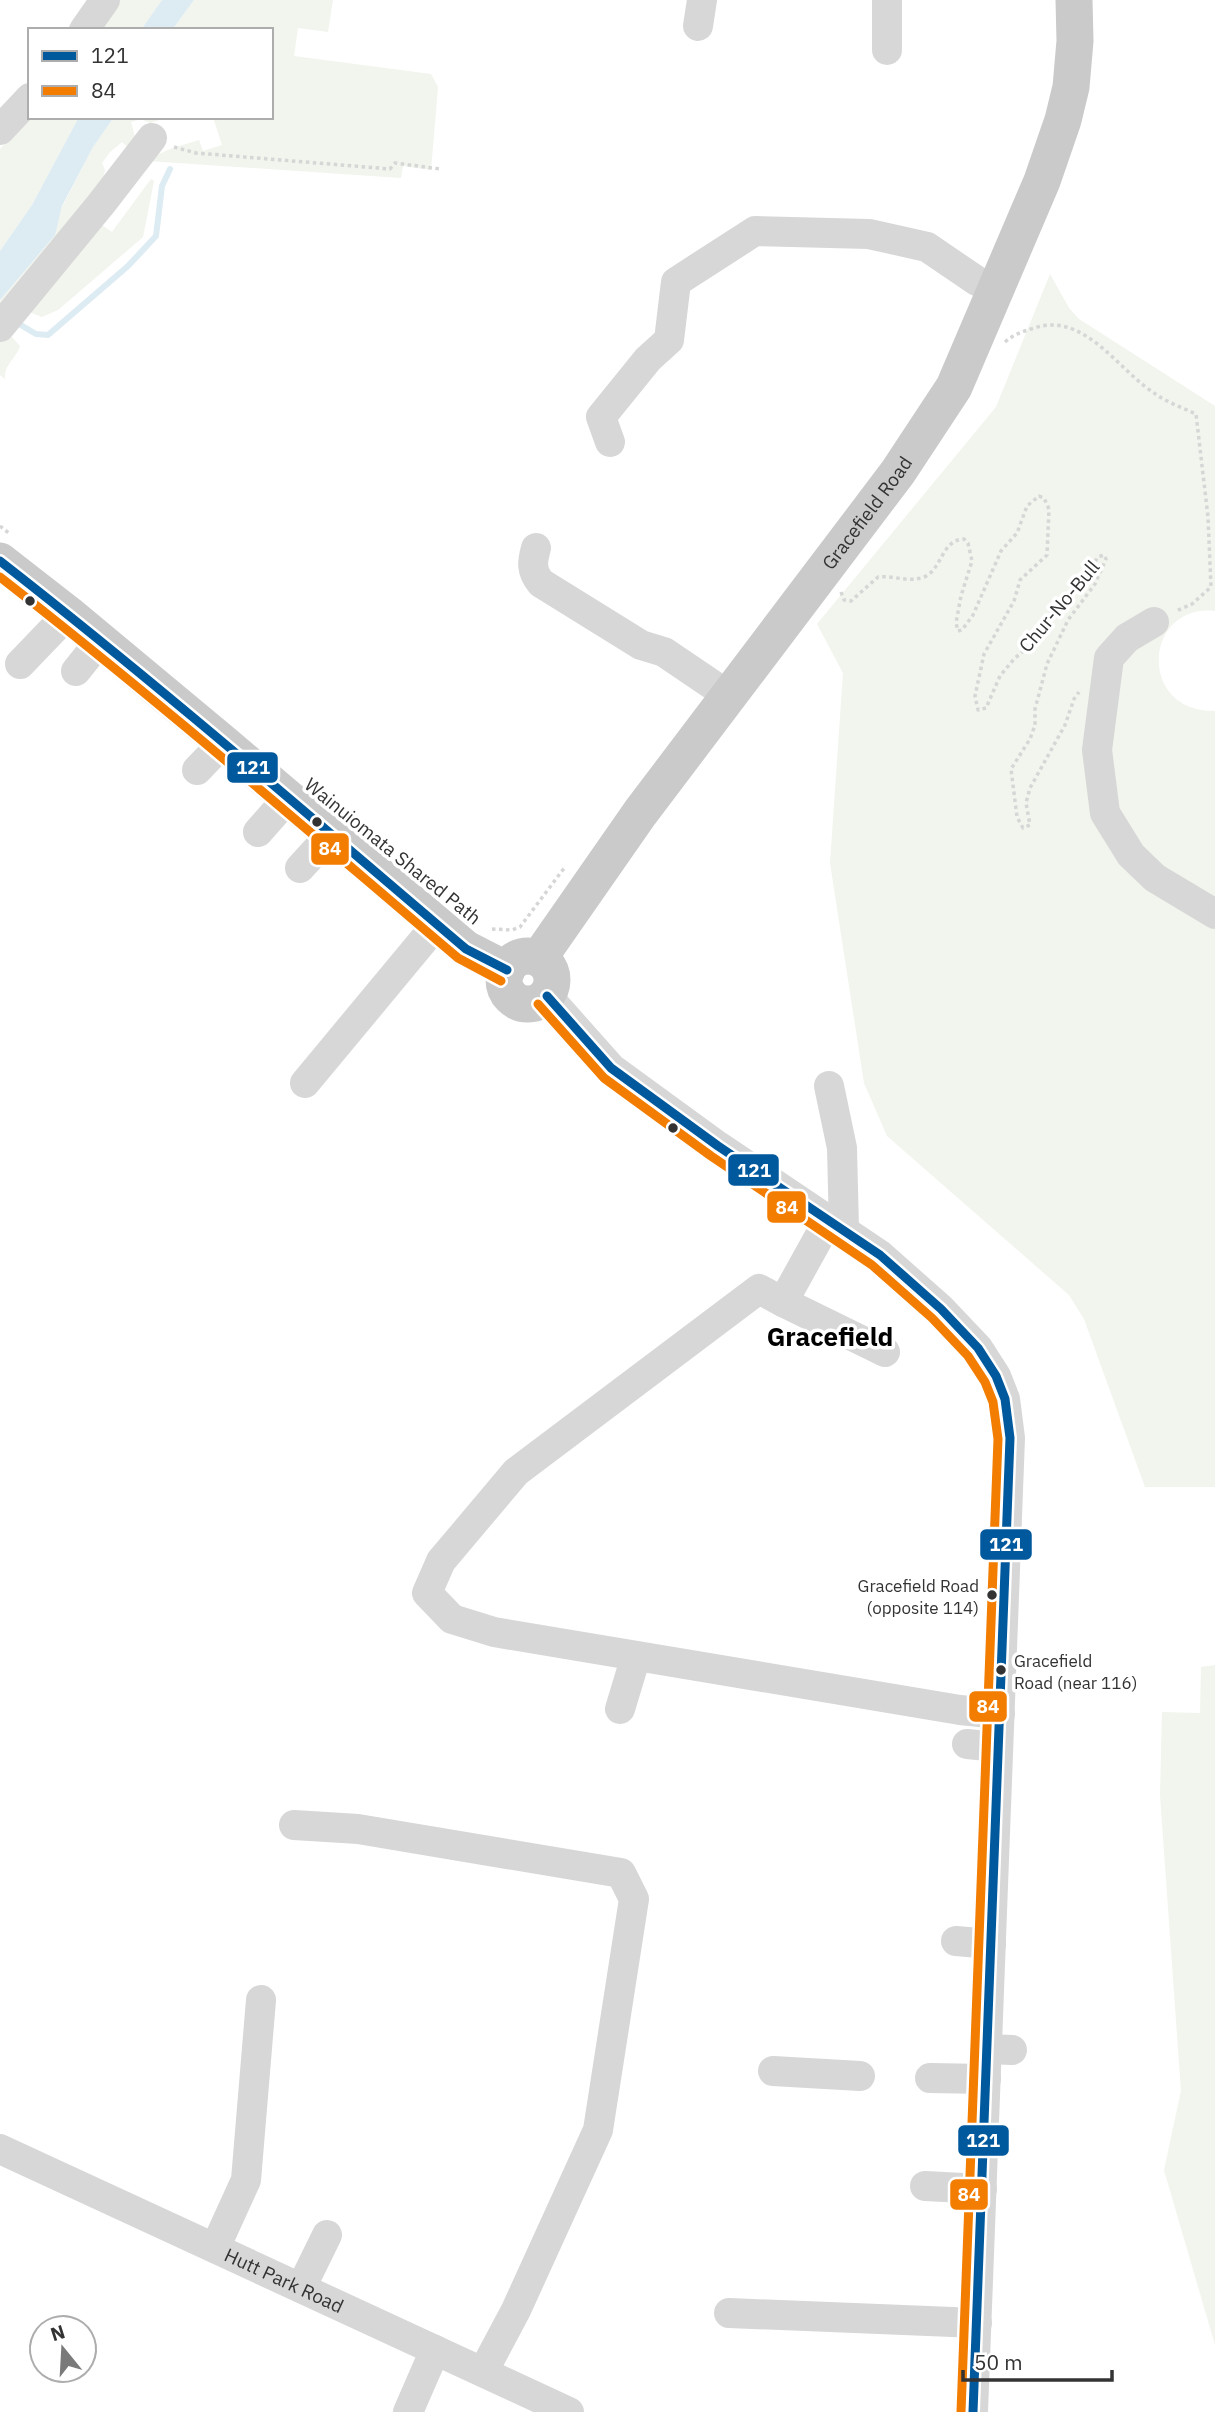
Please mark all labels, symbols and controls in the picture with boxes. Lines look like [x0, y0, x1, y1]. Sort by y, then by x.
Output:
legend [28, 28, 273, 119]
text: 121 [91, 41, 129, 69]
text: 84 [91, 76, 116, 104]
street label: Gracefield Road [817, 452, 917, 574]
street label: Chur-No-Bull [1014, 555, 1104, 657]
unlabelled marker [23, 594, 37, 608]
line badge: 121 [226, 751, 279, 784]
text: 121 [236, 755, 271, 779]
street label: Wainuiomata Shared Path [300, 772, 486, 930]
unlabelled marker [310, 815, 324, 829]
line badge: 84 [310, 832, 350, 866]
text: 84 [319, 836, 341, 860]
unlabelled marker [666, 1121, 680, 1135]
line badge: 121 [727, 1153, 780, 1187]
text: 121 [737, 1158, 772, 1182]
line badge: 84 [766, 1190, 807, 1224]
text: 84 [776, 1195, 798, 1219]
district label: Gracefield [767, 1319, 893, 1353]
line badge: 121 [979, 1528, 1033, 1561]
text: 121 [989, 1532, 1024, 1556]
place label: Gracefield Road (opposite 114) [858, 1575, 979, 1619]
marker: Gracefield Road (opposite 114) [985, 1588, 999, 1602]
place label: Gracefield Road (near 116) [1014, 1650, 1137, 1694]
marker: Gracefield Road (near 116) [994, 1663, 1008, 1677]
line badge: 84 [968, 1690, 1008, 1723]
text: 84 [977, 1694, 999, 1718]
line badge: 121 [957, 2124, 1010, 2157]
text: 121 [966, 2128, 1001, 2152]
line badge: 84 [949, 2178, 989, 2211]
text: 84 [958, 2182, 980, 2206]
street label: Hutt Park Road [221, 2242, 348, 2318]
north arrow [28, 2314, 98, 2384]
text: N [47, 2319, 68, 2346]
scale bar [963, 2338, 1112, 2382]
text: 50 m [974, 2348, 1023, 2376]

